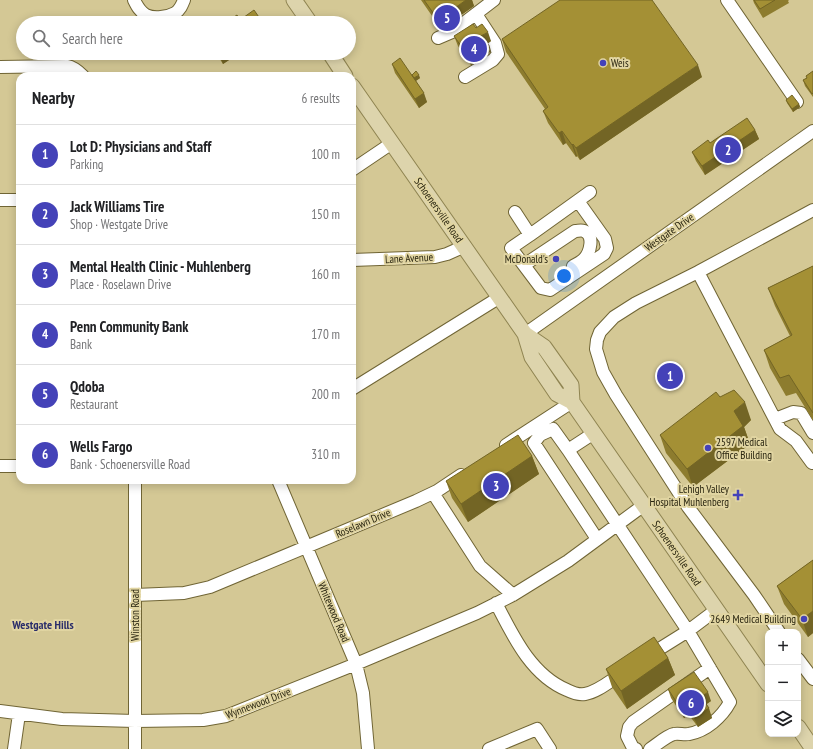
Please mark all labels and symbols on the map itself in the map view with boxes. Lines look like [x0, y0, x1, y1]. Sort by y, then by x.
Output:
pin: 5 [434, 3, 460, 33]
pin: 4 [461, 34, 487, 64]
place label: Weis [611, 56, 629, 70]
marker: Weis [598, 58, 608, 68]
pin: 2 [715, 135, 741, 165]
street label: Schoenersville Road [411, 175, 467, 245]
street label: Westgate Drive [642, 210, 697, 254]
street label: Lane Avenue [385, 250, 434, 266]
place label: McDonald's [505, 252, 548, 266]
marker: McDonald's [551, 254, 561, 264]
your location [554, 266, 574, 286]
pin: 1 [657, 361, 683, 391]
place label: 2597 Medical Office Building [716, 435, 772, 462]
marker: 2597 Medical Office Building [703, 443, 713, 453]
pin: 3 [483, 471, 509, 501]
place label: Lehigh Valley Hospital Muhlenberg [650, 482, 730, 509]
marker: Lehigh Valley Hospital Muhlenberg [732, 489, 744, 501]
street label: Roselawn Drive [333, 505, 393, 541]
street label: Schoenersville Road [649, 518, 705, 588]
street label: Whitewood Road [315, 580, 353, 644]
street label: Winston Road [128, 589, 142, 641]
place label: 2649 Medical Building [710, 612, 796, 626]
marker: 2649 Medical Building [799, 614, 809, 624]
district label: Westgate Hills [11, 617, 74, 632]
street label: Wynnewood Drive [224, 684, 293, 722]
pin: 6 [678, 688, 704, 718]

